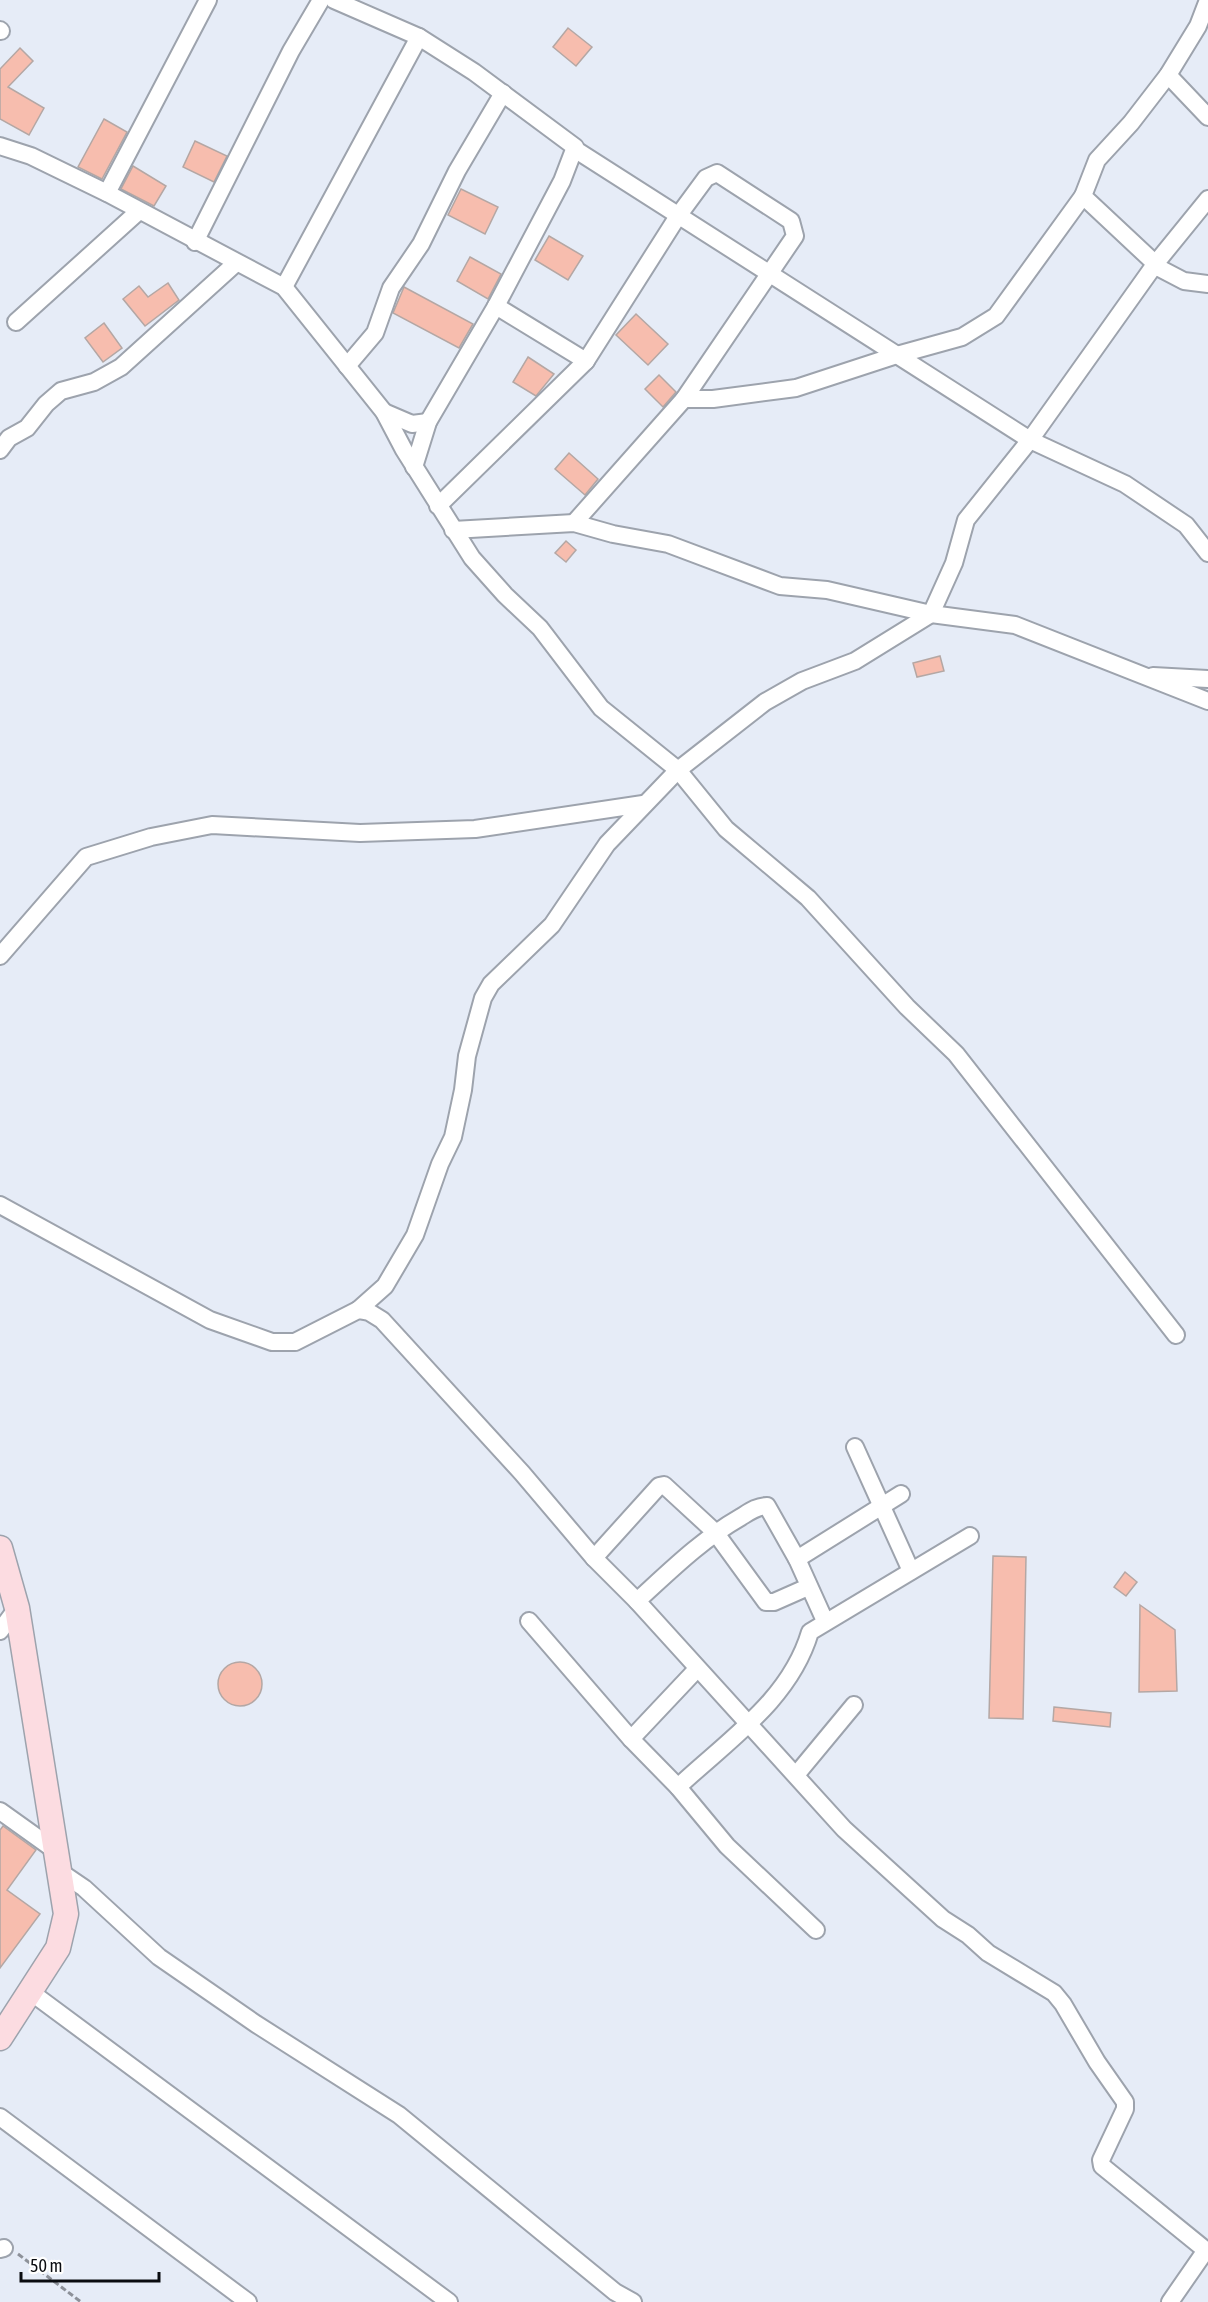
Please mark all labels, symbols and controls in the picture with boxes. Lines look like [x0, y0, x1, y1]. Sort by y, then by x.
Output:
scale bar [21, 2245, 159, 2283]
text: 50 m [30, 2255, 62, 2276]

